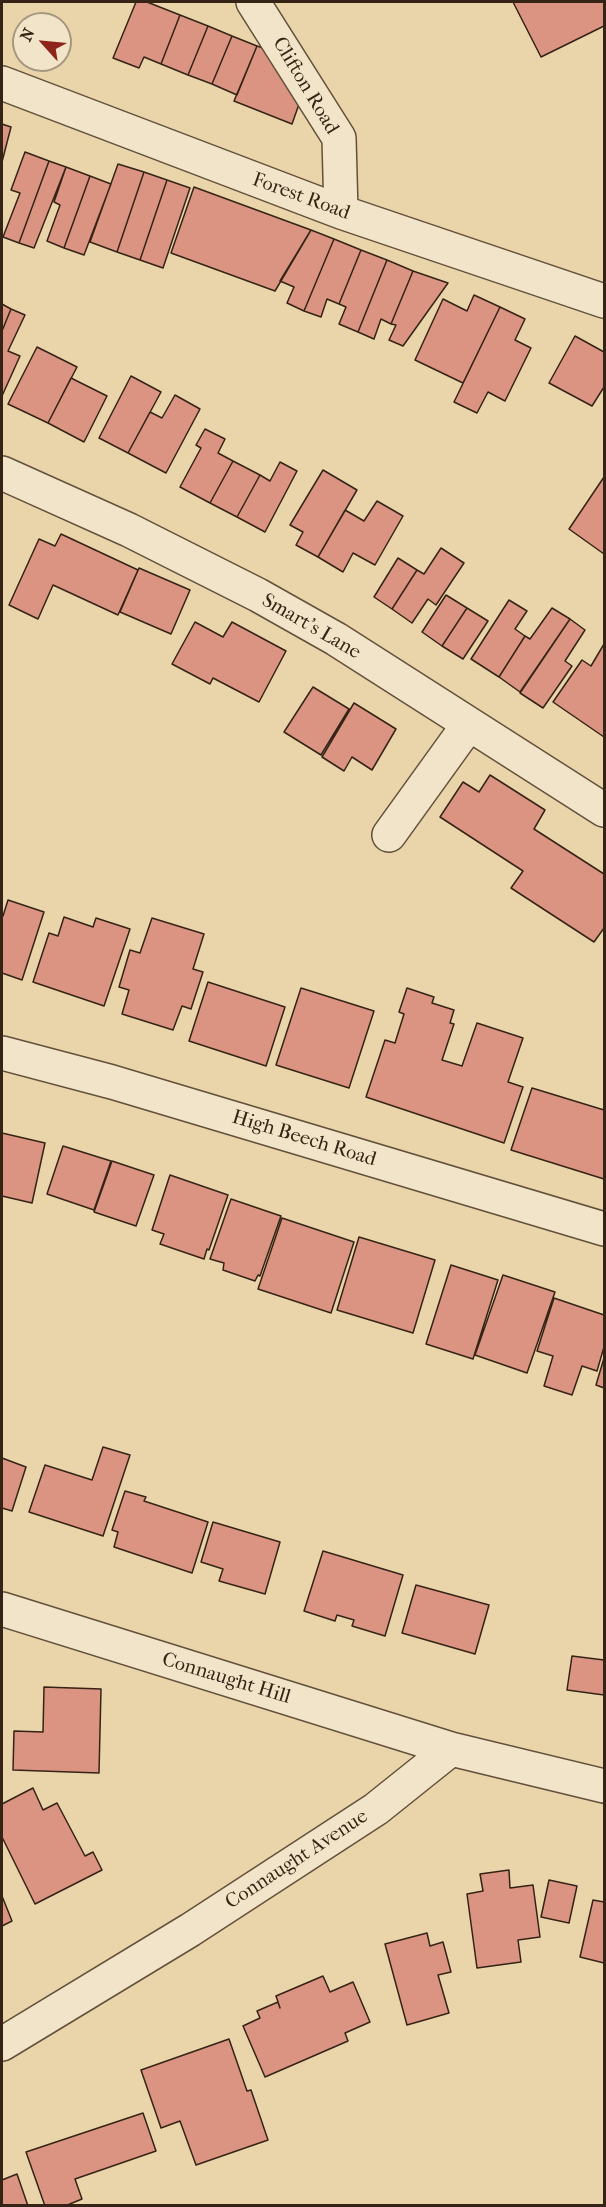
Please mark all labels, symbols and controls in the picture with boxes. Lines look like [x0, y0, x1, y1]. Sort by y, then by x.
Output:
north arrow [12, 12, 72, 72]
text: N [16, 25, 39, 44]
street label: Clifton Road [267, 33, 343, 139]
street label: Forest Road [249, 168, 353, 226]
street label: Smart's Lane [257, 589, 365, 665]
street label: High Beech Road [229, 1106, 379, 1172]
street label: Connaught Hill [159, 1648, 293, 1710]
street label: Connaught Avenue [221, 1805, 373, 1915]

